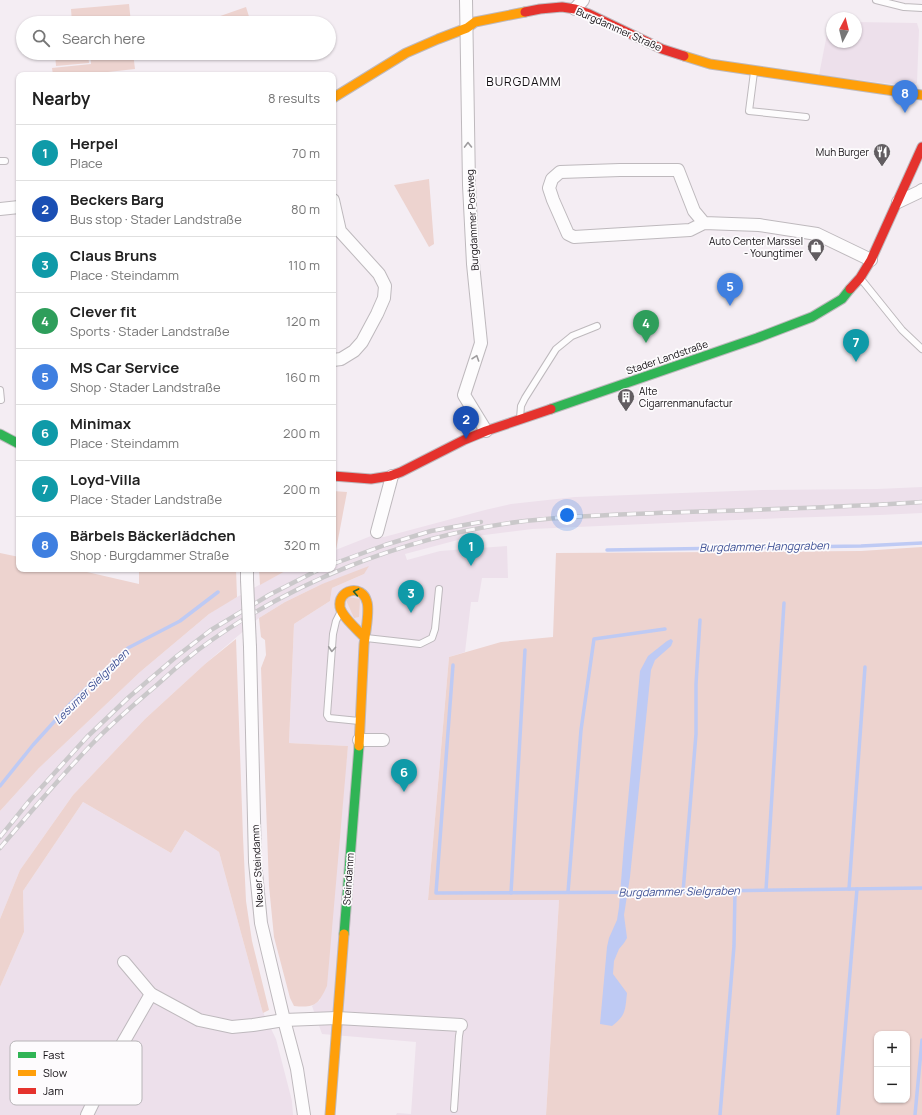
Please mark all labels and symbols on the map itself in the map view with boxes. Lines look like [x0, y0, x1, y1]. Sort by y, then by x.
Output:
street label: Burgdammer Straße [574, 4, 664, 54]
north arrow [826, 12, 862, 48]
district label: BURGDAMM [486, 73, 562, 90]
pin: 8 [892, 80, 918, 113]
one-way arrow [464, 142, 473, 148]
restaurant icon: Muh Burger [872, 142, 892, 167]
place label: Muh Burger [816, 145, 869, 159]
street label: Burgdammer Postweg [462, 169, 482, 271]
place label: Auto Center Marssel - Youngtimer [709, 234, 803, 260]
shop icon: Auto Center Marssel - Youngtimer [806, 237, 826, 262]
pin: 5 [717, 273, 743, 306]
pin: 4 [633, 310, 659, 343]
pin: 7 [843, 329, 869, 362]
street label: Stader Landstraße [624, 336, 710, 378]
one-way arrow [472, 354, 480, 361]
place label: Alte Cigarrenmanufactur [639, 384, 733, 410]
building icon: Alte Cigarrenmanufactur [616, 387, 636, 412]
pin: 2 [453, 406, 479, 439]
your location [557, 505, 577, 525]
pin: 1 [458, 533, 484, 566]
water label: Burgdammer Hanggraben [699, 537, 829, 555]
pin: 3 [398, 580, 424, 613]
one-way arrow [352, 589, 359, 597]
water label: Lesumer Sielgraben [50, 645, 132, 727]
one-way arrow [327, 646, 336, 652]
pin: 6 [391, 759, 417, 792]
street label: Neuer Steindamm [248, 824, 266, 908]
street label: Steindamm [339, 852, 357, 906]
water label: Burgdammer Sielgraben [618, 882, 740, 900]
legend [10, 1041, 142, 1105]
text: Fast [43, 1047, 65, 1062]
text: Slow [43, 1065, 68, 1080]
text: Jam [43, 1083, 64, 1098]

